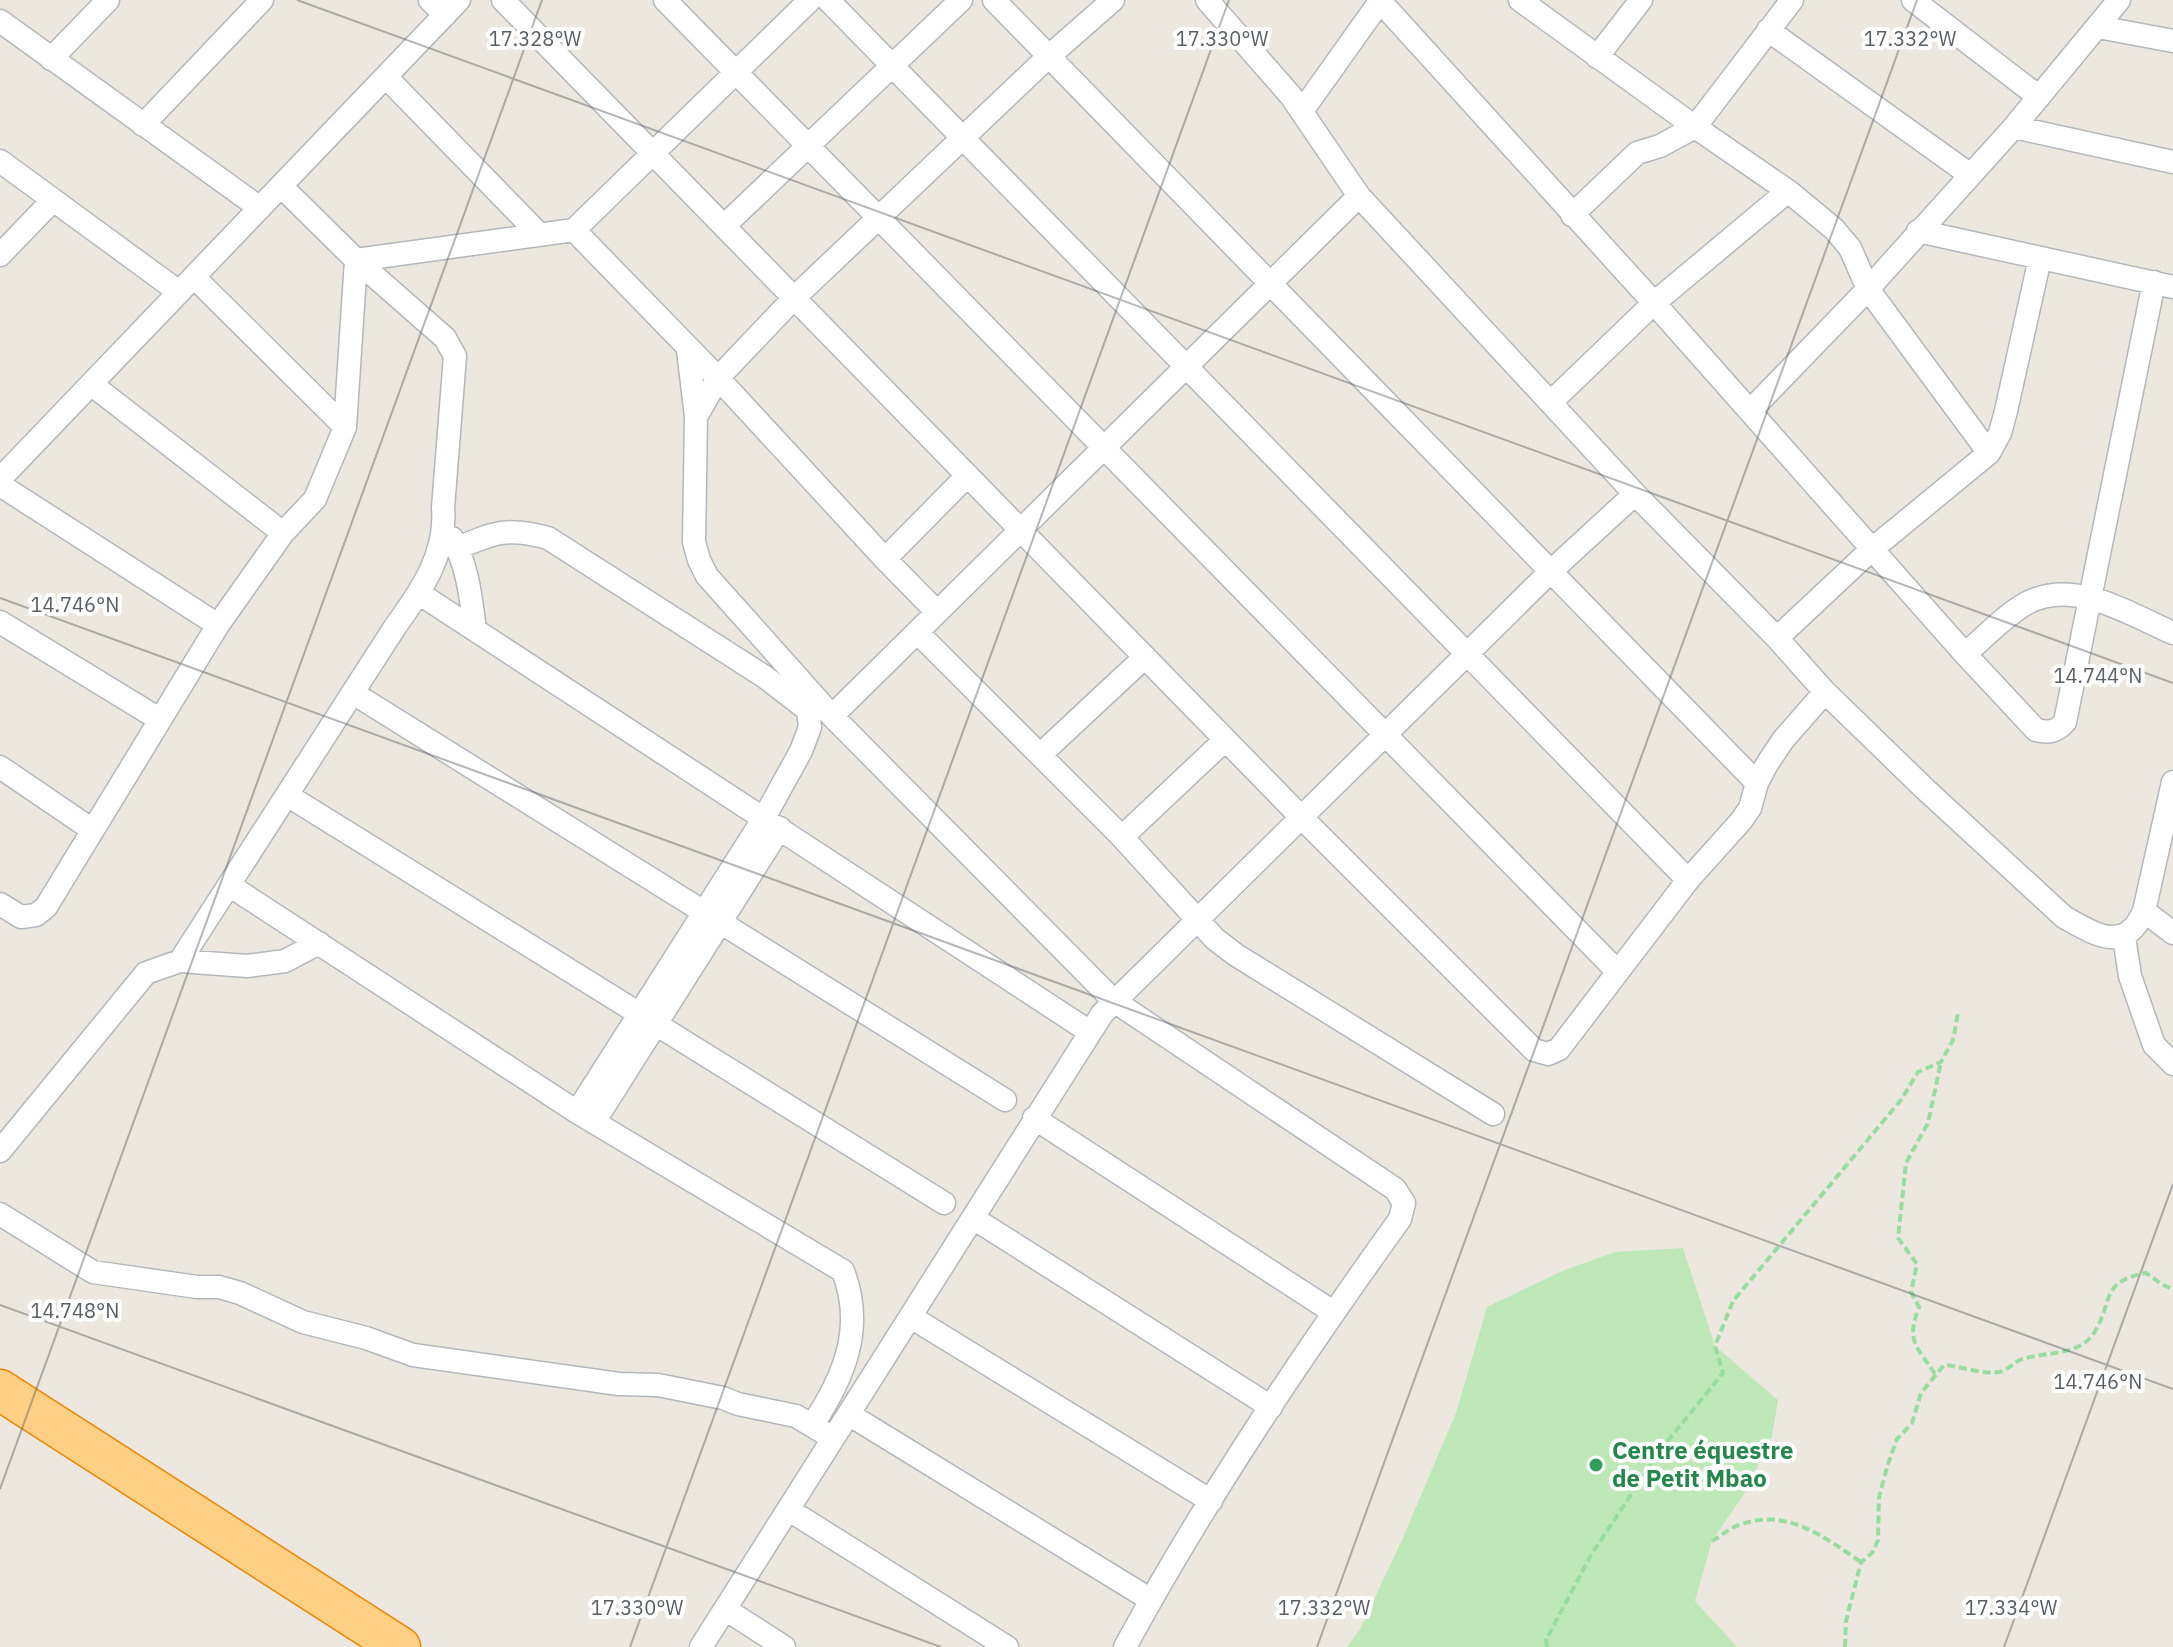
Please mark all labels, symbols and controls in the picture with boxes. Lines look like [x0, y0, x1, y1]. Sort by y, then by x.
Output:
text: 17.328°W [489, 25, 581, 52]
text: 17.330°W [1176, 25, 1268, 52]
text: 17.332°W [1864, 25, 1956, 52]
text: 14.746°N [31, 591, 119, 618]
text: 14.744°N [2054, 662, 2142, 689]
text: 14.748°N [31, 1297, 119, 1324]
text: 14.746°N [2054, 1368, 2142, 1395]
place label: Centre équestre de Petit Mbao [1612, 1434, 1793, 1494]
marker: Centre équestre de Petit Mbao [1587, 1456, 1605, 1474]
text: 17.330°W [591, 1594, 683, 1621]
text: 17.332°W [1278, 1594, 1370, 1621]
text: 17.334°W [1965, 1594, 2057, 1621]

